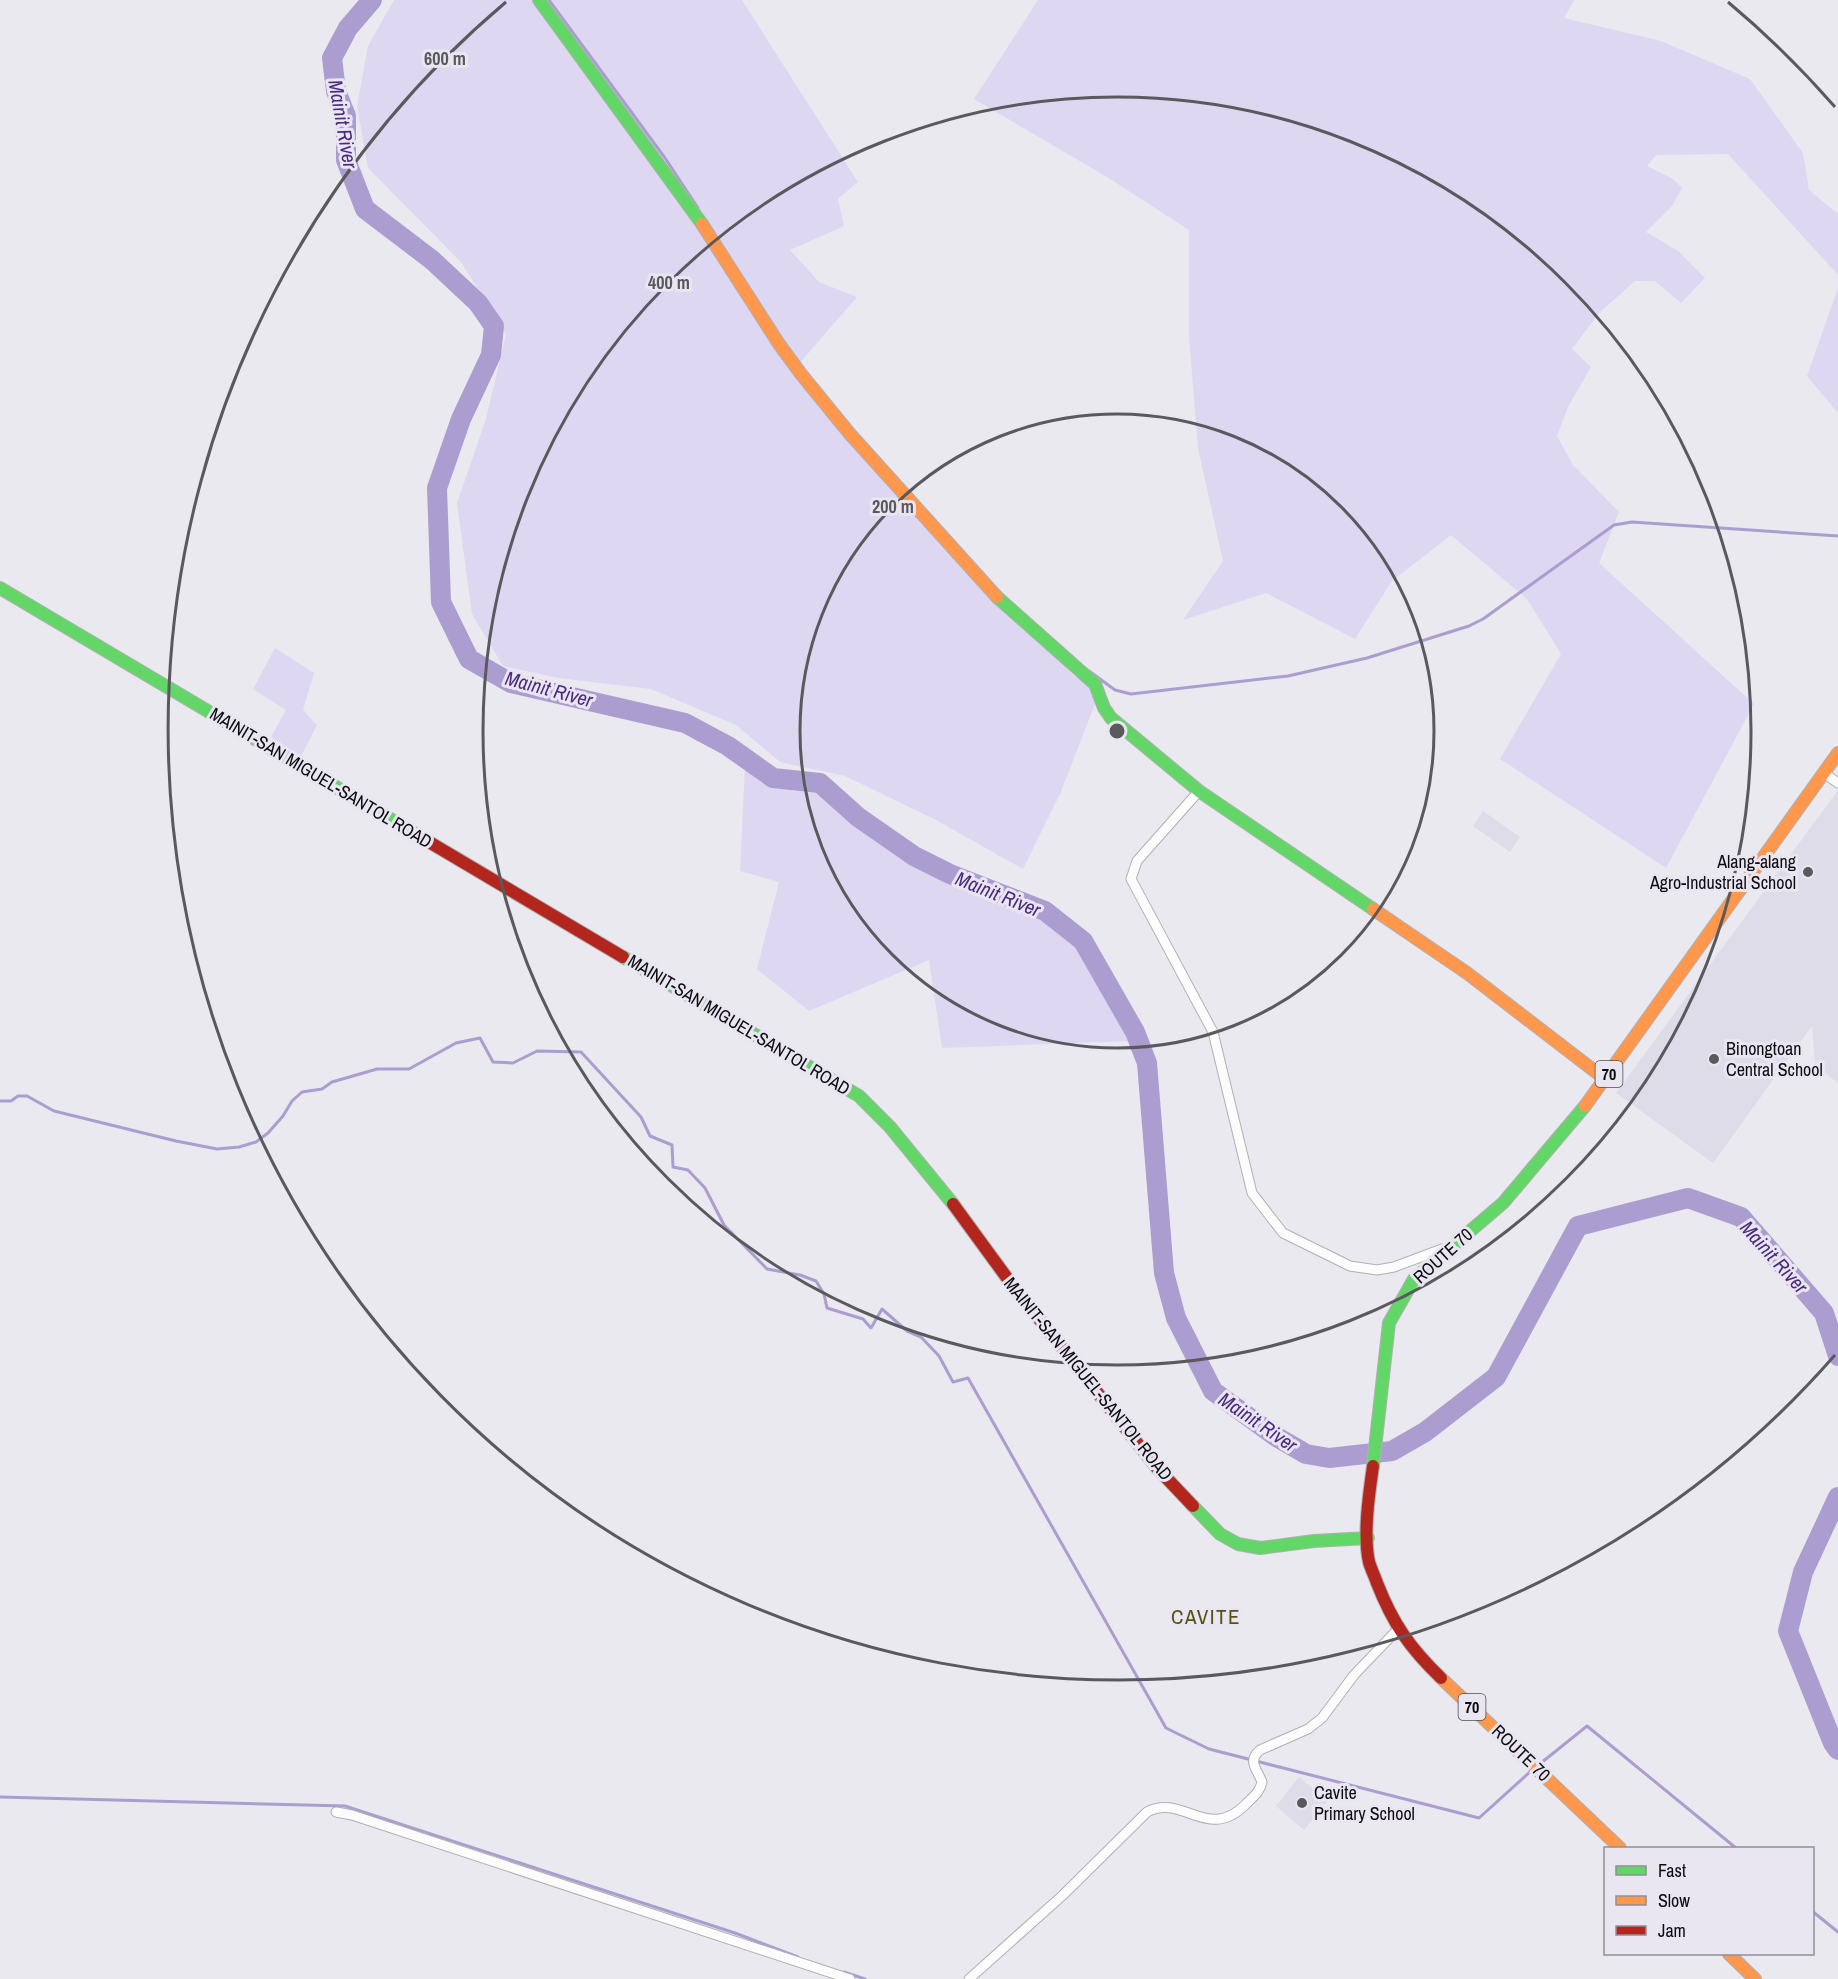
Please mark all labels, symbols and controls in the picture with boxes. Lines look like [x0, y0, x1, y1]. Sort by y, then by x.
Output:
text: 600 m [424, 46, 466, 71]
water label: Mainit River [322, 78, 365, 171]
text: 400 m [648, 270, 690, 295]
text: 200 m [872, 494, 914, 519]
water label: Mainit River [502, 664, 596, 713]
street label: MAINIT-SAN MIGUEL-SANTOL ROAD [205, 701, 437, 854]
centre of rings [1107, 721, 1127, 741]
place label: Alang-alang Agro-Industrial School [1649, 849, 1797, 895]
water label: Mainit River [952, 864, 1045, 923]
marker: Alang-alang Agro-Industrial School [1801, 865, 1815, 879]
street label: MAINIT-SAN MIGUEL-SANTOL ROAD [623, 948, 855, 1101]
place label: Binongtoan Central School [1726, 1036, 1823, 1082]
marker: Binongtoan Central School [1707, 1052, 1721, 1066]
road number: 70 [1596, 1061, 1622, 1087]
water label: Mainit River [1734, 1214, 1815, 1299]
street label: ROUTE 70 [1407, 1222, 1478, 1289]
street label: MAINIT-SAN MIGUEL-SANTOL ROAD [998, 1272, 1178, 1486]
water label: Mainit River [1214, 1385, 1303, 1458]
district label: CAVITE [1171, 1602, 1241, 1631]
road number: 70 [1458, 1694, 1486, 1720]
street label: ROUTE 70 [1487, 1719, 1556, 1787]
place label: Cavite Primary School [1314, 1780, 1415, 1826]
marker: Cavite Primary School [1295, 1796, 1309, 1810]
legend [1604, 1847, 1814, 1955]
text: Fast [1658, 1858, 1686, 1883]
text: Slow [1658, 1888, 1690, 1913]
text: Jam [1658, 1918, 1686, 1943]

